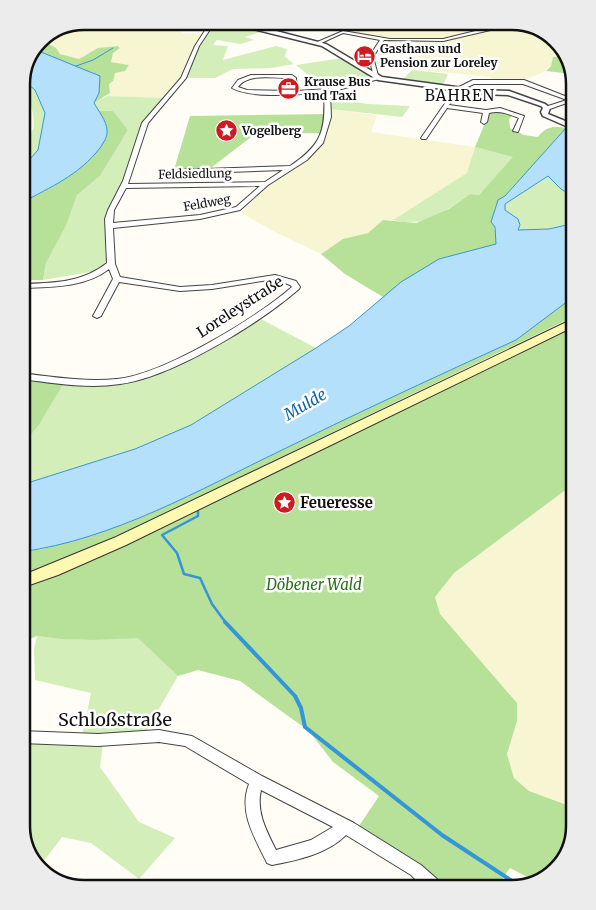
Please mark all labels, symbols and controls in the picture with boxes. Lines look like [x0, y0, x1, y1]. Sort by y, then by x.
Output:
place label: Gasthaus und Pension zur Loreley [380, 41, 499, 70]
hotel icon: Gasthaus und Pension zur Loreley [352, 44, 376, 68]
place label: Krause Bus und Taxi [304, 74, 370, 103]
office icon: Krause Bus und Taxi [276, 77, 300, 101]
district label: BAHREN [425, 86, 495, 105]
place icon: Vogelberg [214, 119, 238, 143]
place label: Vogelberg [241, 123, 302, 138]
street label: Feldsiedlung [158, 165, 233, 182]
street label: Feldweg [182, 191, 232, 214]
street label: Loreleystraße [193, 272, 287, 342]
water label: Mulde [279, 384, 330, 425]
place icon: Feueresse [272, 491, 296, 515]
place label: Feueresse [300, 493, 373, 512]
park label: Döbener Wald [265, 575, 362, 594]
street label: Schloßstraße [58, 708, 172, 731]

